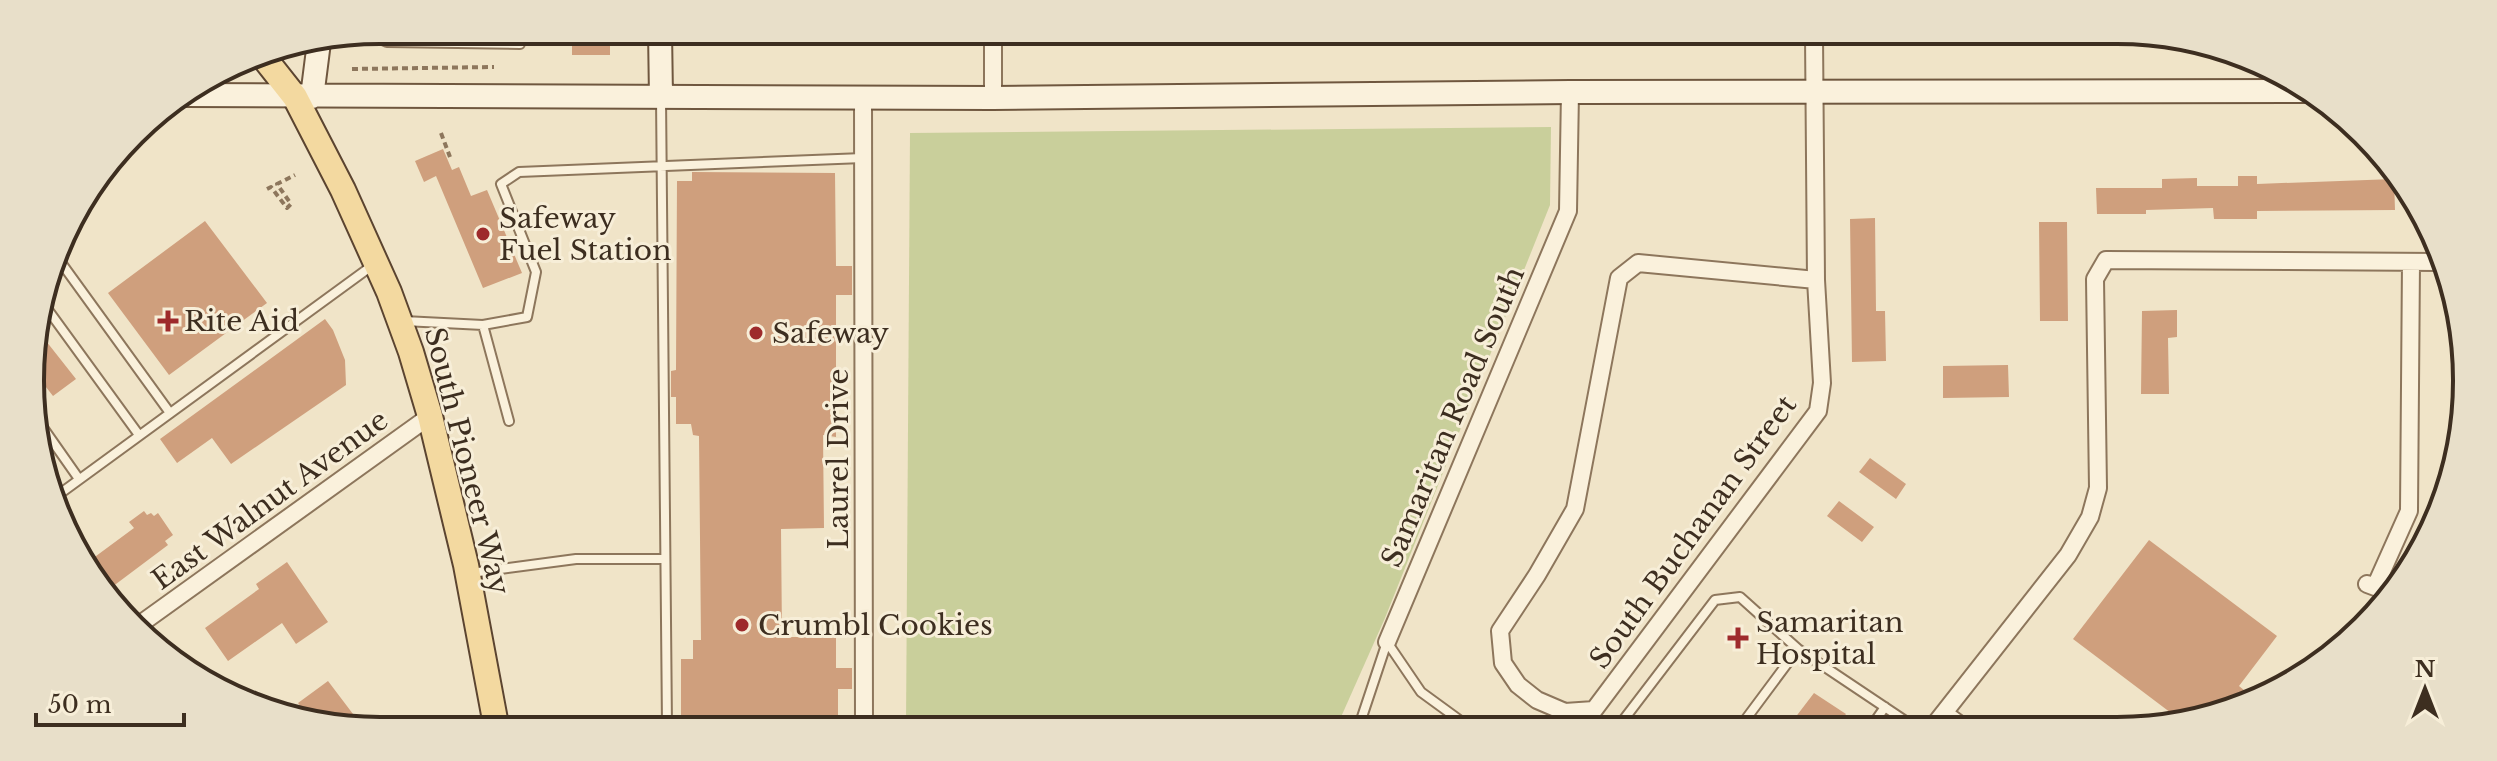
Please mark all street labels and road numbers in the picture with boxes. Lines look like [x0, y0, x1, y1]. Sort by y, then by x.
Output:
street label: Samaritan Road South [1374, 262, 1532, 572]
street label: South Pioneer Way [417, 324, 517, 598]
street label: Laurel Drive [821, 369, 856, 549]
street label: South Buchanan Street [1582, 388, 1804, 675]
street label: East Walnut Avenue [145, 403, 395, 597]

